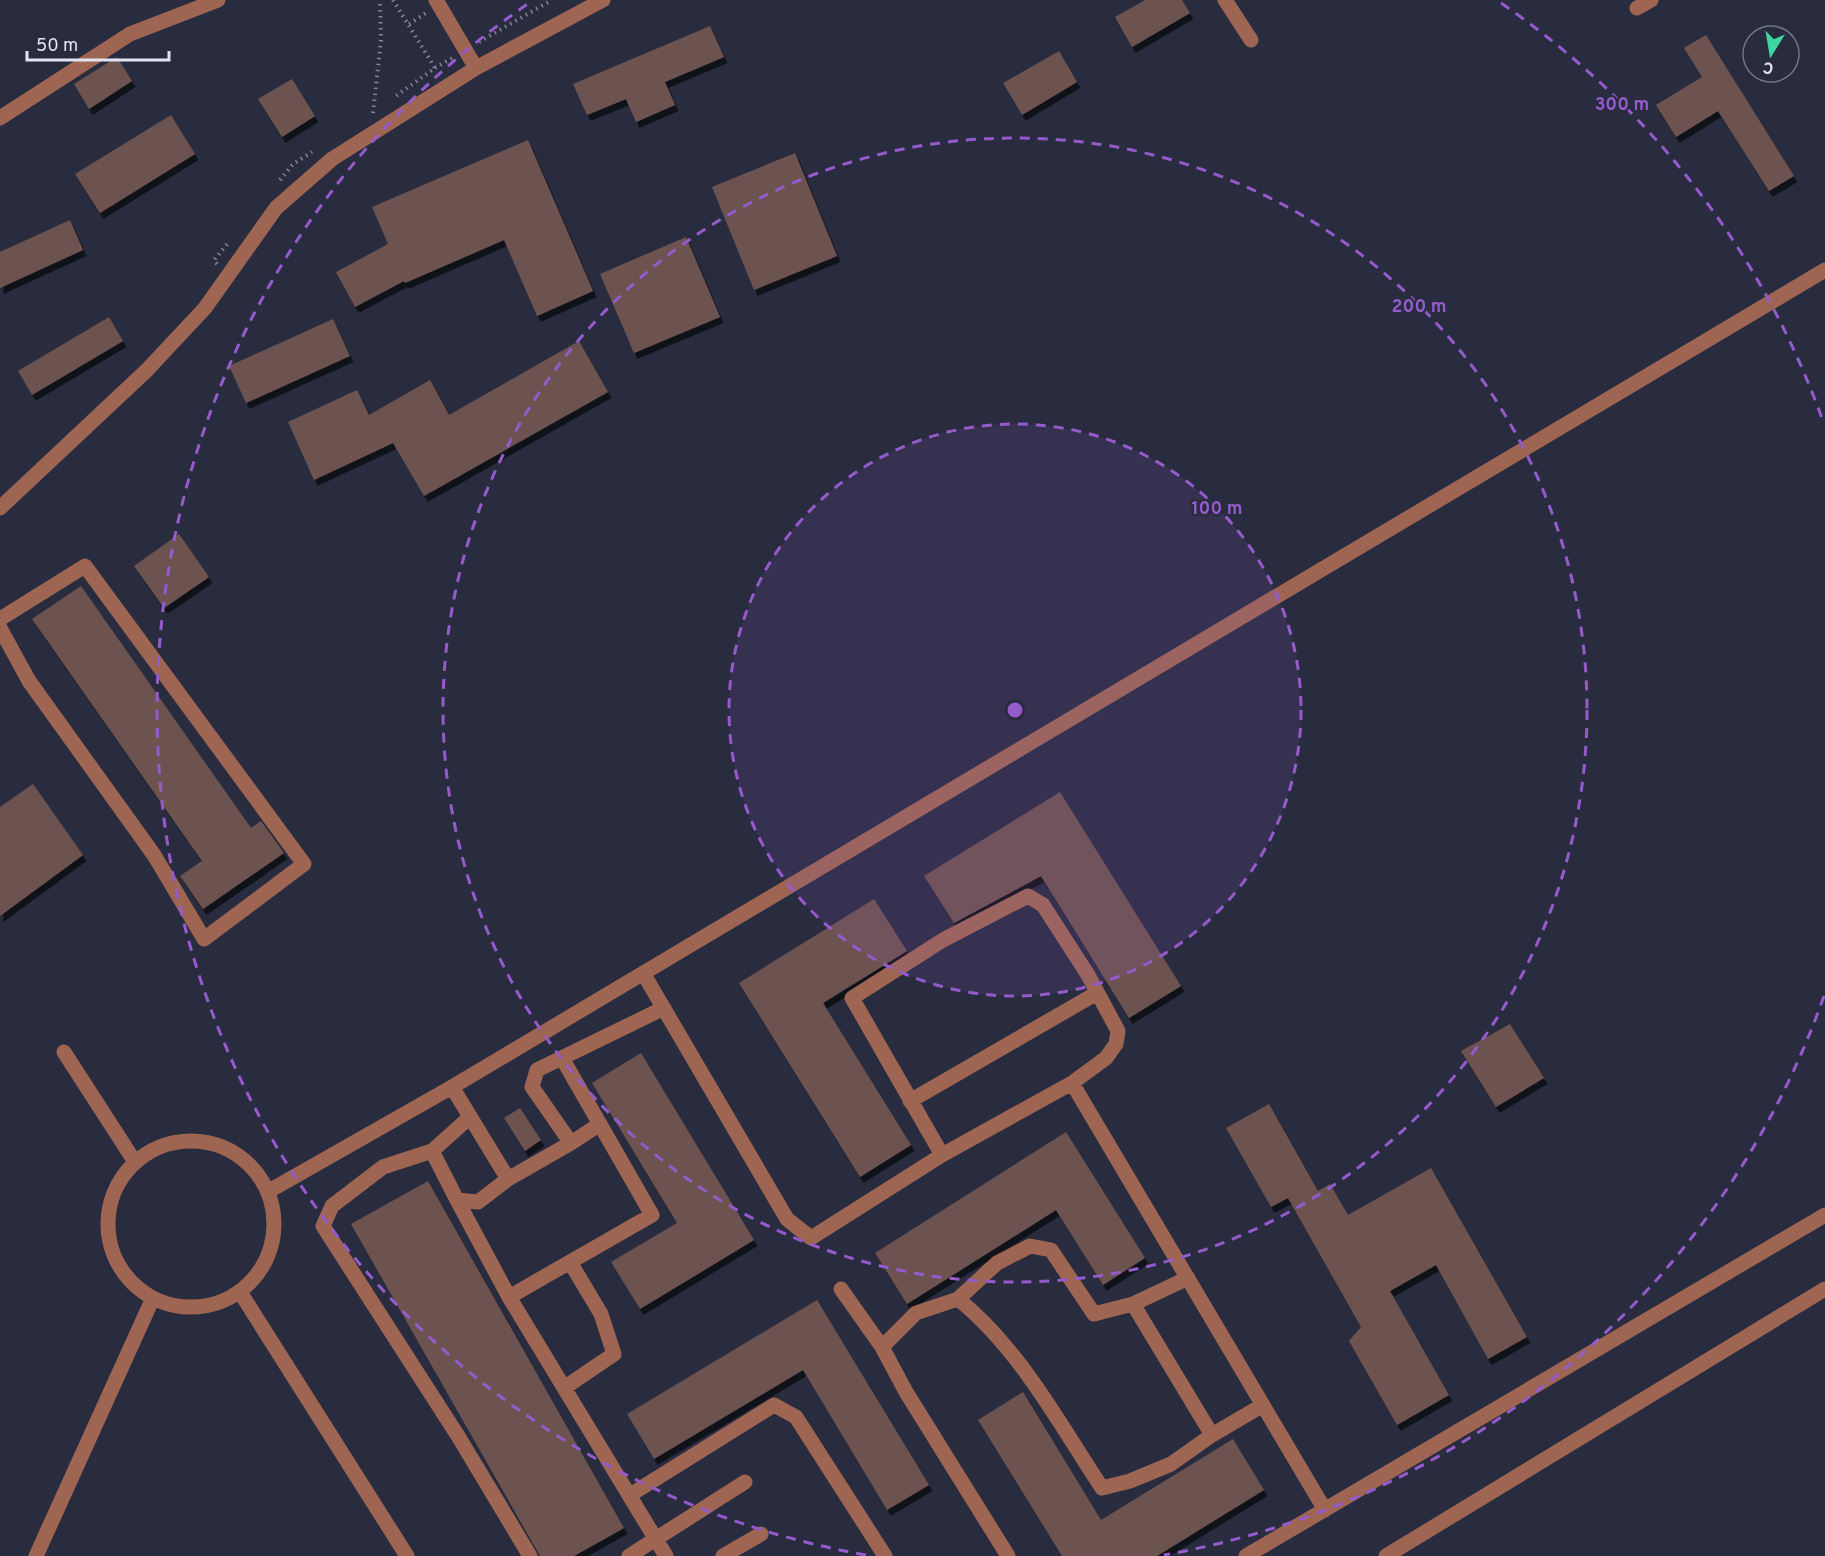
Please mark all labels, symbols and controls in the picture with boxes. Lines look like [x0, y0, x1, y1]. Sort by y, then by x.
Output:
scale bar [27, 24, 170, 62]
north arrow [1741, 24, 1801, 84]
text: 50 m [36, 35, 78, 58]
text: С [1762, 56, 1775, 78]
text: 300 m [1595, 94, 1649, 117]
text: 200 m [1391, 296, 1447, 319]
text: 100 m [1191, 498, 1243, 521]
centre of rings [1005, 700, 1025, 720]

